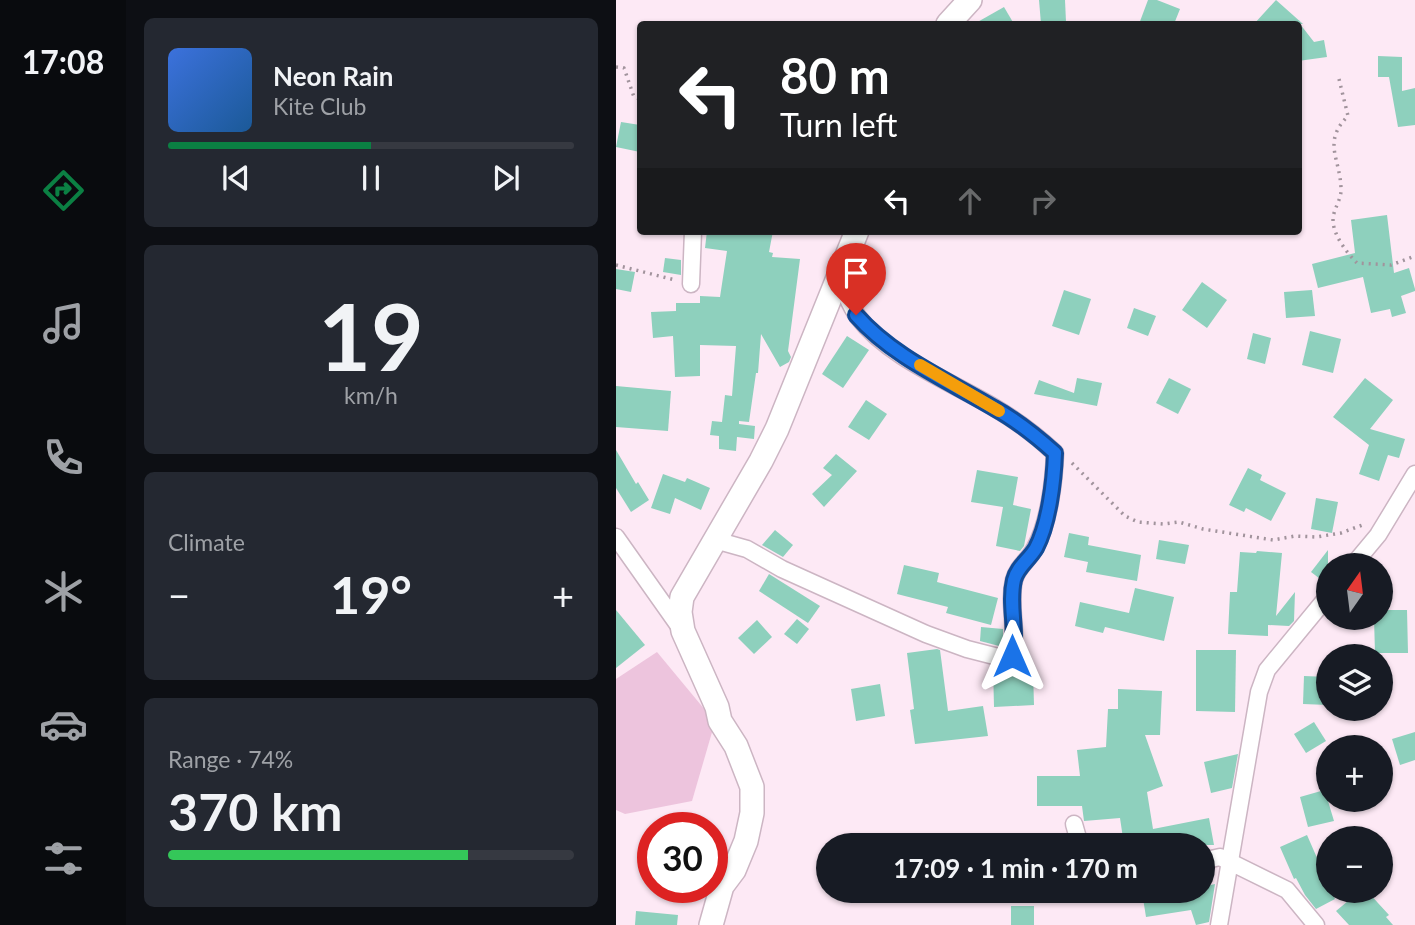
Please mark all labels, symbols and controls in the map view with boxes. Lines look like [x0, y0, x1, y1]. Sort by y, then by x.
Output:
text: 17:08 [22, 42, 104, 81]
text: 80 m [780, 46, 890, 104]
icon: left [665, 49, 756, 140]
text: Neon Rain [273, 60, 393, 92]
text: Kite Club [273, 92, 366, 120]
text: Turn left [780, 105, 897, 144]
icon: previous [217, 159, 255, 197]
icon: pause [352, 159, 390, 197]
icon: next [487, 159, 525, 197]
icon: directions [39, 166, 88, 215]
icon: left [878, 182, 916, 220]
icon: ahead [951, 182, 989, 220]
icon: right [1024, 182, 1062, 220]
pin [826, 243, 886, 315]
icon: arrive [837, 254, 875, 292]
text: 19 [318, 281, 424, 390]
icon: music [39, 299, 88, 348]
text: km/h [344, 381, 398, 409]
icon: phone [39, 433, 88, 482]
text: Climate [168, 528, 245, 556]
north arrow [1316, 553, 1393, 630]
map controls [1316, 553, 1393, 903]
text: 19° [330, 563, 412, 625]
icon: climate [39, 567, 88, 616]
text: − [168, 572, 190, 618]
text: + [552, 572, 574, 618]
position arrow [975, 619, 1049, 693]
button: layers [1316, 644, 1393, 721]
icon: car [39, 700, 88, 749]
button: + [1316, 735, 1393, 812]
text: Range · 74% [168, 745, 293, 773]
text: 370 km [168, 780, 342, 842]
speed limit sign: 30 [637, 812, 728, 903]
button: − [1316, 826, 1393, 903]
icon: filters [39, 834, 88, 883]
text: 17:09 · 1 min · 170 m [893, 852, 1138, 884]

